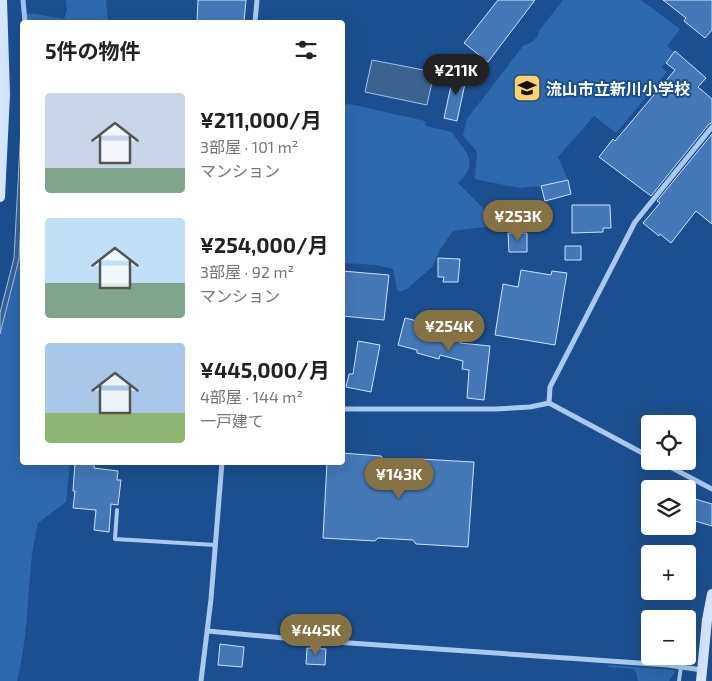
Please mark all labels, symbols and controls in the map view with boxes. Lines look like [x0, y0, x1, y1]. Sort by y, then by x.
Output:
icon: filters [292, 36, 320, 64]
text: 5件の物件 [45, 38, 141, 63]
pin: ¥211K [421, 54, 491, 96]
text: ¥211K [434, 60, 478, 79]
school or university icon: 流山市立新川小学校 [512, 73, 542, 103]
place label: 流山市立新川小学校 [546, 79, 690, 98]
text: ¥211,000/月 [200, 107, 322, 132]
icon: home [85, 113, 145, 173]
text: 3部屋 · 101 m² [200, 137, 298, 156]
text: マンション [200, 161, 280, 180]
pin: ¥253K [483, 200, 553, 242]
text: ¥253K [494, 206, 542, 225]
text: ¥254,000/月 [200, 232, 329, 257]
icon: home [85, 238, 145, 298]
text: 3部屋 · 92 m² [200, 262, 294, 281]
text: マンション [200, 286, 280, 305]
pin: ¥254K [414, 310, 484, 352]
text: ¥254K [424, 316, 474, 335]
text: ¥445,000/月 [200, 357, 330, 382]
icon: home [85, 363, 145, 423]
text: 4部屋 · 144 m² [200, 387, 303, 406]
text: 一戸建て [200, 411, 264, 430]
map controls [641, 415, 696, 665]
button: locate [641, 415, 696, 470]
pin: ¥143K [364, 458, 434, 500]
text: ¥143K [376, 464, 422, 483]
button: layers [641, 480, 696, 535]
button: + [641, 545, 696, 600]
button: − [641, 610, 696, 665]
pin: ¥445K [281, 614, 351, 656]
text: ¥445K [291, 620, 341, 639]

